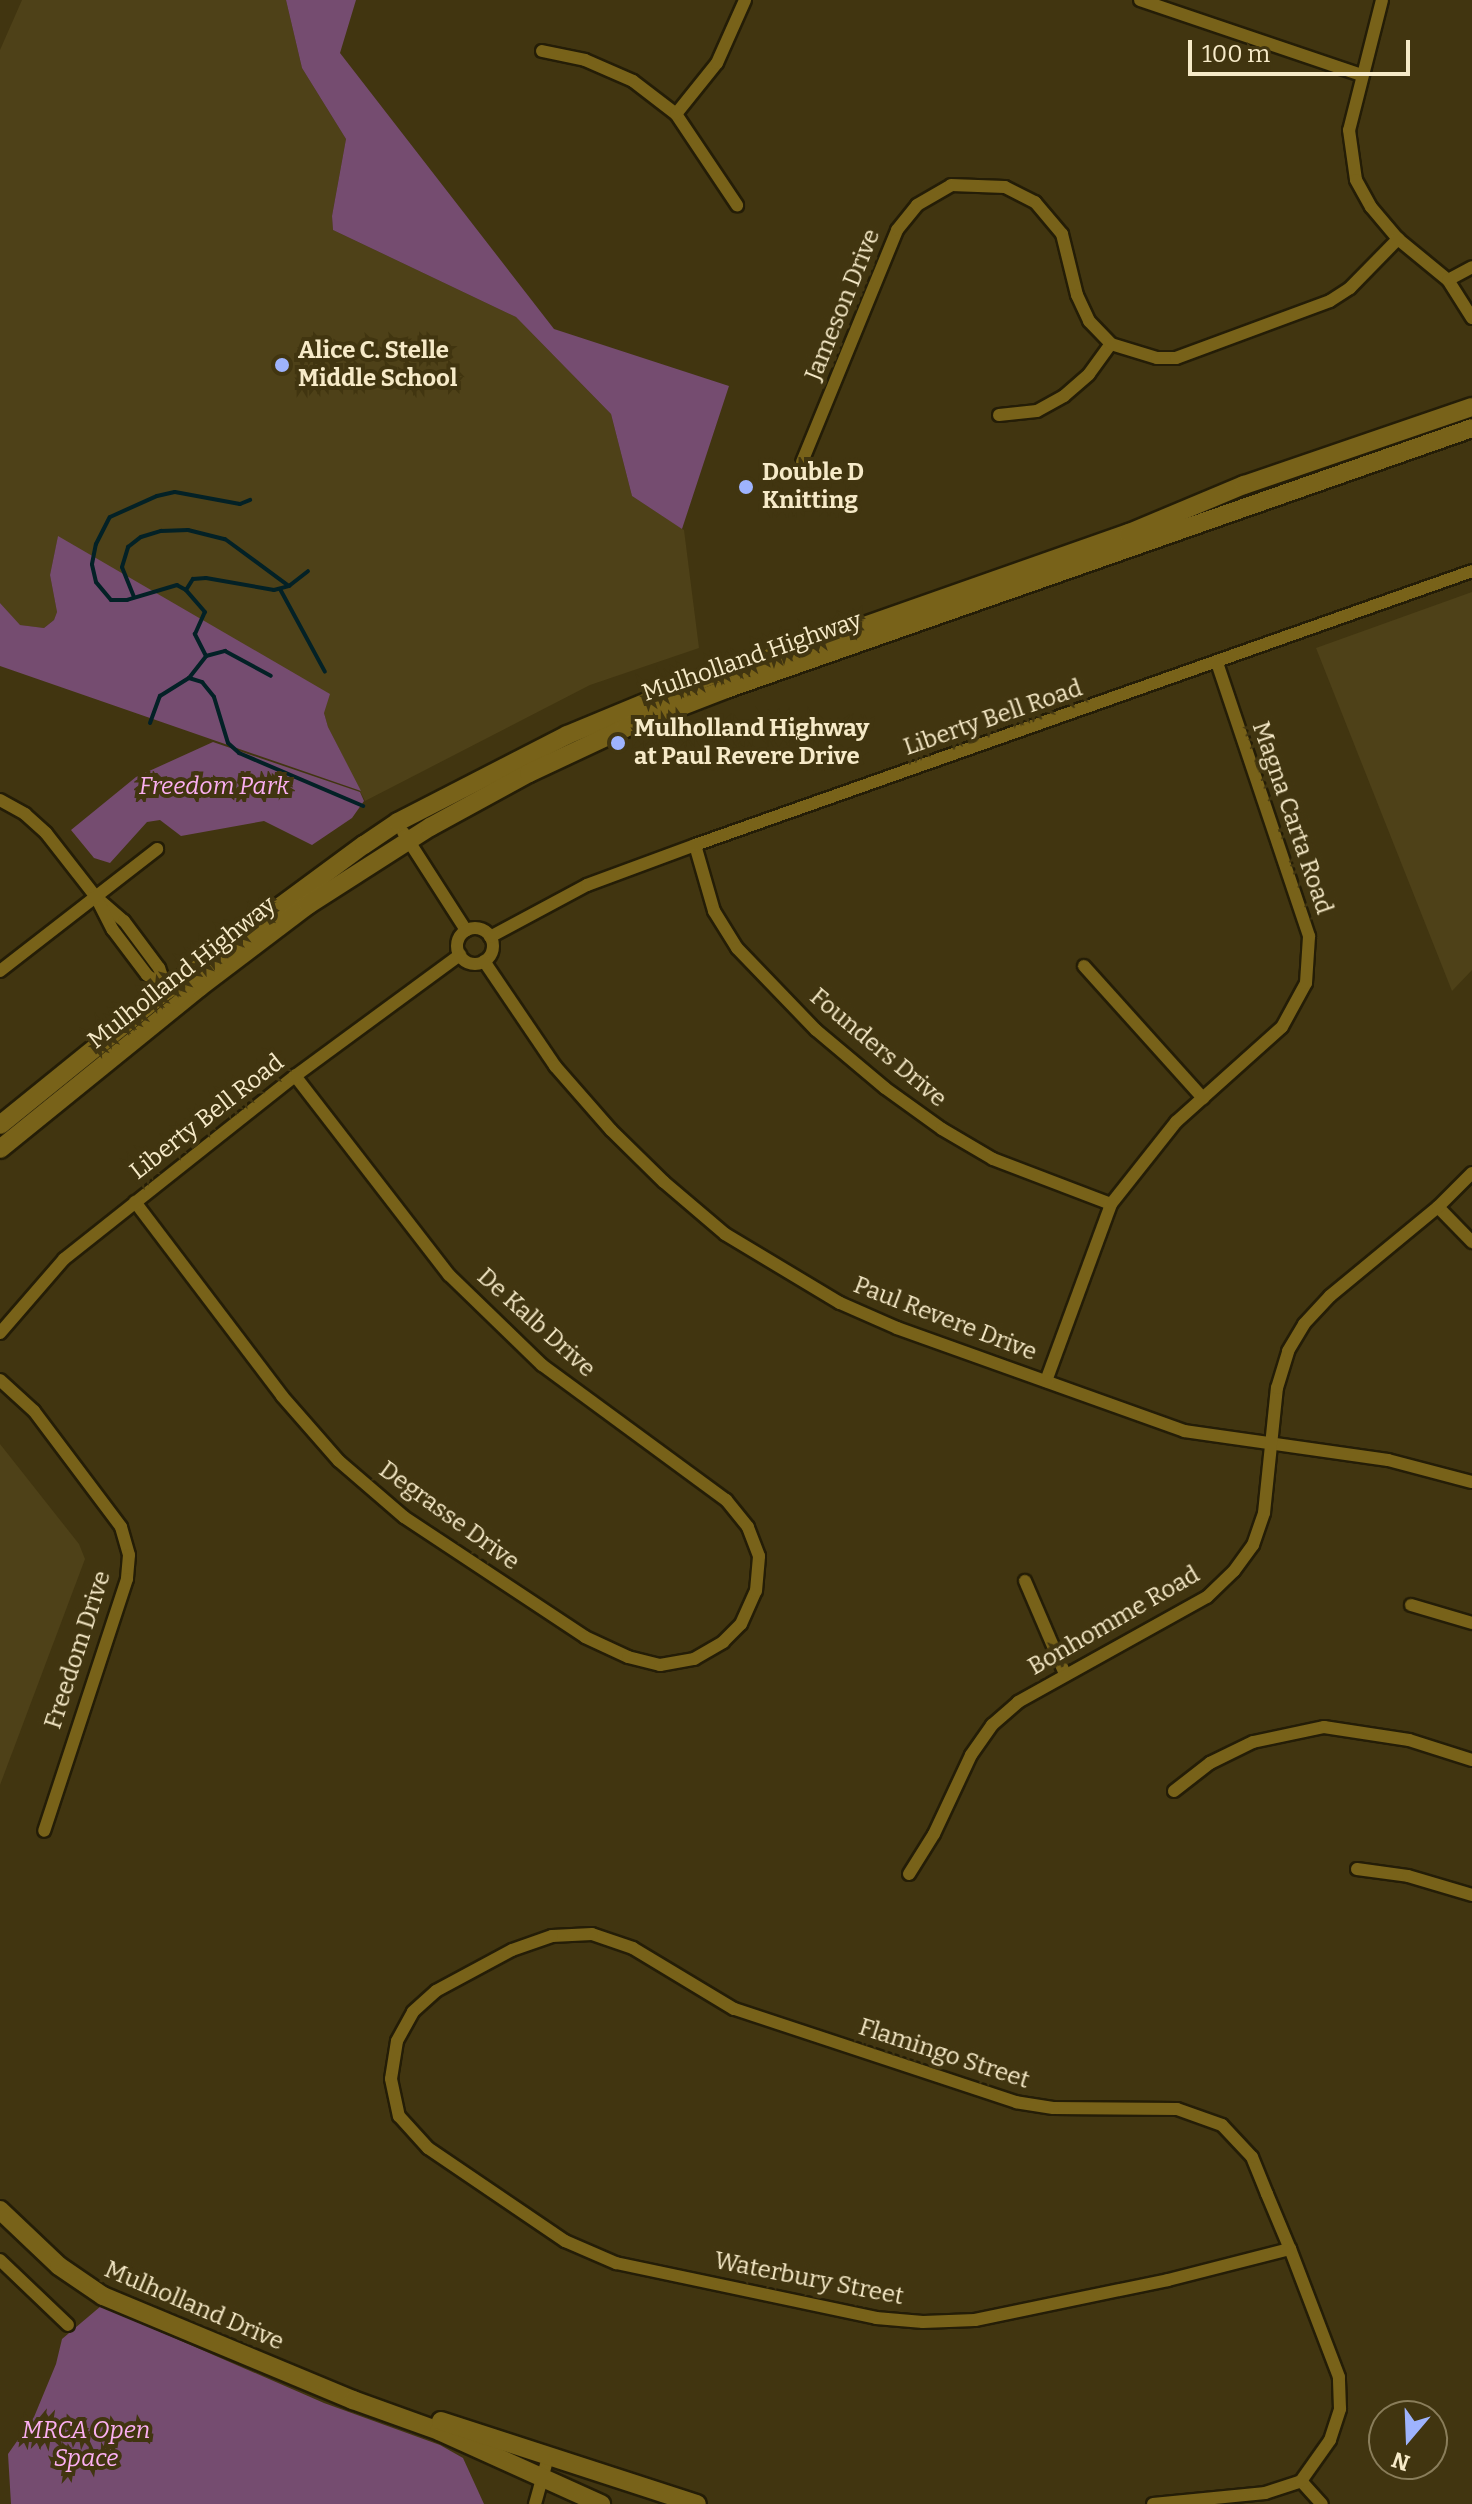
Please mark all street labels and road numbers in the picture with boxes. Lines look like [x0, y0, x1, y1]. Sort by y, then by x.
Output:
street label: Jameson Drive [799, 225, 887, 385]
street label: Mulholland Highway [638, 606, 866, 708]
street label: Liberty Bell Road [900, 674, 1086, 762]
street label: Magna Carta Road [1246, 718, 1338, 918]
street label: Mulholland Highway [82, 891, 282, 1055]
street label: Founders Drive [804, 983, 952, 1113]
street label: Liberty Bell Road [124, 1048, 290, 1186]
street label: De Kalb Drive [471, 1262, 601, 1384]
street label: Paul Revere Drive [849, 1271, 1041, 1367]
street label: Degrasse Drive [373, 1455, 525, 1577]
street label: Bonhomme Road [1023, 1560, 1205, 1682]
street label: Freedom Drive [39, 1567, 117, 1733]
street label: Flamingo Street [855, 2013, 1033, 2095]
street label: Waterbury Street [712, 2247, 906, 2311]
street label: Mulholland Drive [100, 2255, 288, 2357]

